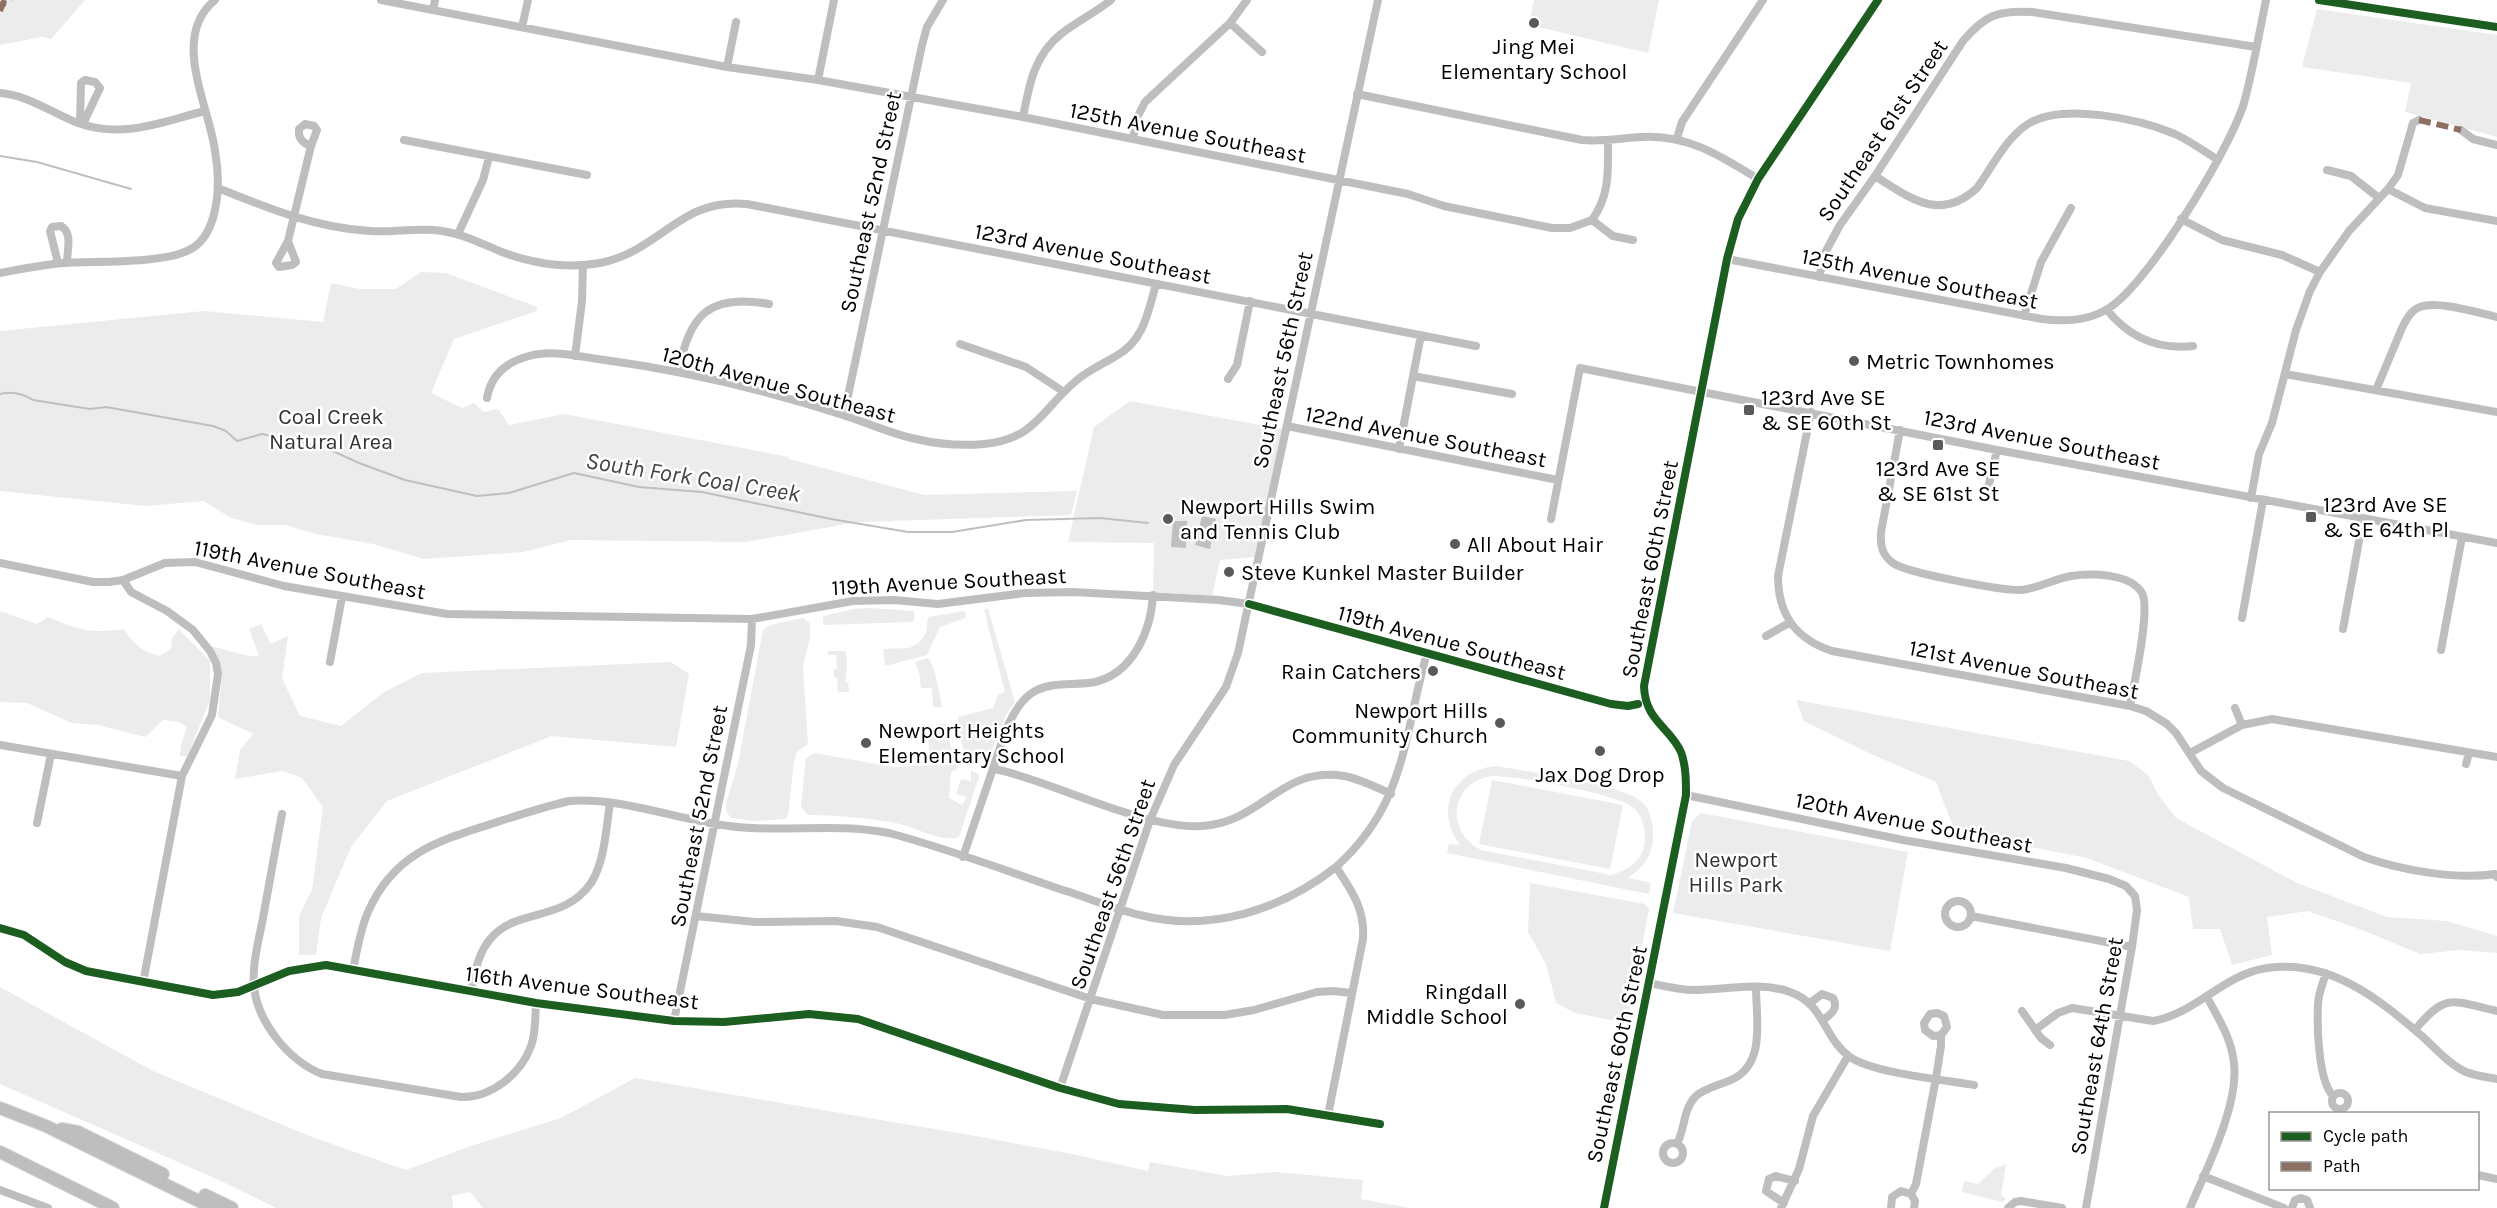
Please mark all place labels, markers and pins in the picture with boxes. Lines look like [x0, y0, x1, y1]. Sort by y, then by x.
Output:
marker: Jing Mei Elementary School [1527, 16, 1541, 30]
place label: Jing Mei Elementary School [1441, 34, 1627, 85]
place label: Metric Townhomes [1866, 349, 2055, 375]
marker: Metric Townhomes [1847, 354, 1861, 368]
place label: 123rd Ave SE & SE 60th St [1761, 385, 1891, 436]
marker: 123rd Ave SE & SE 60th St [1742, 403, 1756, 417]
marker: 123rd Ave SE & SE 61st St [1931, 438, 1945, 452]
place label: 123rd Ave SE & SE 61st St [1876, 456, 2000, 507]
place label: 123rd Ave SE & SE 64th Pl [2323, 492, 2449, 543]
place label: Newport Hills Swim and Tennis Club [1180, 494, 1375, 545]
marker: 123rd Ave SE & SE 64th Pl [2304, 510, 2318, 524]
marker: Newport Hills Swim and Tennis Club [1161, 512, 1175, 526]
place label: All About Hair [1467, 532, 1603, 558]
marker: All About Hair [1448, 537, 1462, 551]
place label: Steve Kunkel Master Builder [1241, 560, 1524, 586]
marker: Steve Kunkel Master Builder [1222, 565, 1236, 579]
place label: Rain Catchers [1281, 659, 1421, 685]
marker: Rain Catchers [1426, 664, 1440, 678]
place label: Newport Hills Community Church [1292, 698, 1488, 749]
marker: Newport Hills Community Church [1493, 716, 1507, 730]
place label: Newport Heights Elementary School [878, 718, 1065, 769]
marker: Newport Heights Elementary School [859, 736, 873, 750]
marker: Jax Dog Drop [1593, 744, 1607, 758]
place label: Jax Dog Drop [1535, 762, 1665, 788]
place label: Ringdall Middle School [1366, 979, 1508, 1030]
marker: Ringdall Middle School [1513, 997, 1527, 1011]

